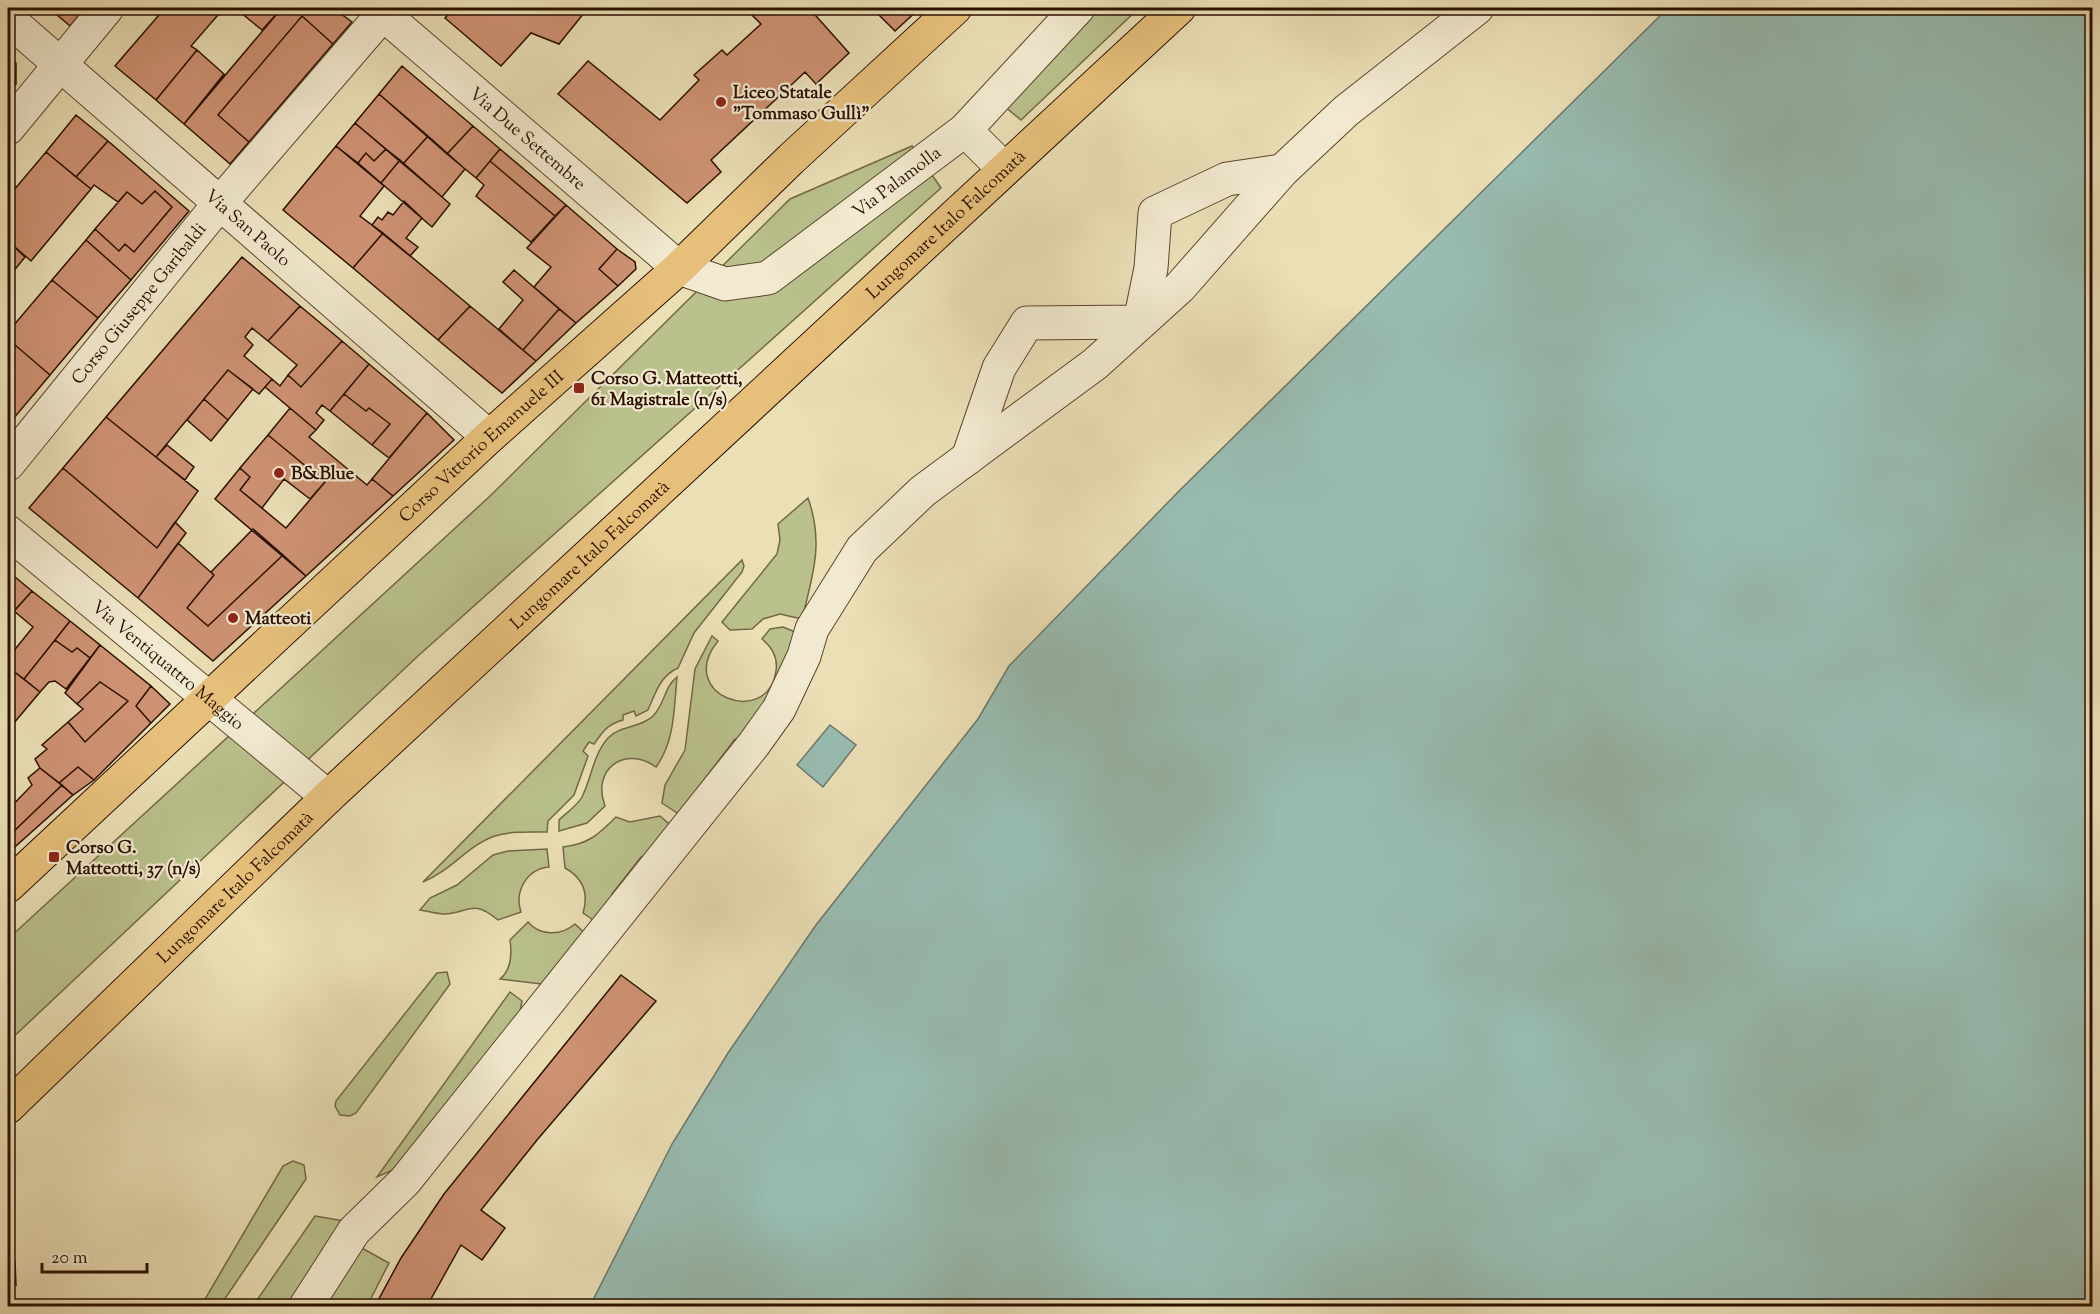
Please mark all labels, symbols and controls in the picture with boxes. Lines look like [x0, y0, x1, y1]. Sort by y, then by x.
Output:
place label: Liceo Statale "Tommaso Gullì" [733, 81, 870, 128]
street label: Via Due Settembre [462, 82, 591, 198]
marker: Liceo Statale "Tommaso Gullì" [714, 95, 728, 109]
street label: Via Palamolla [848, 141, 947, 225]
street label: Lungomare Italo Falcomatà [862, 145, 1033, 306]
street label: Via San Paolo [198, 184, 296, 274]
street label: Corso Giuseppe Garibaldi [66, 218, 214, 391]
street label: Corso Vittorio Emanuele III [394, 365, 571, 530]
place label: Corso G. Matteotti, 61 Magistrale (n/s) [591, 367, 743, 414]
marker: Corso G. Matteotti, 61 Magistrale (n/s) [572, 381, 586, 395]
place label: B&Blue [291, 462, 355, 488]
marker: B&Blue [272, 466, 286, 480]
street label: Lungomare Italo Falcomatà [505, 475, 676, 637]
street label: Via Ventiquattro Maggio [85, 595, 249, 737]
place label: Matteoti [245, 607, 312, 633]
marker: Matteoti [226, 611, 240, 625]
street label: Lungomare Italo Falcomatà [152, 806, 321, 971]
place label: Corso G. Matteotti, 37 (n/s) [66, 836, 201, 883]
marker: Corso G. Matteotti, 37 (n/s) [47, 850, 61, 864]
scale bar [42, 1236, 147, 1274]
text: 20 m [51, 1246, 88, 1272]

